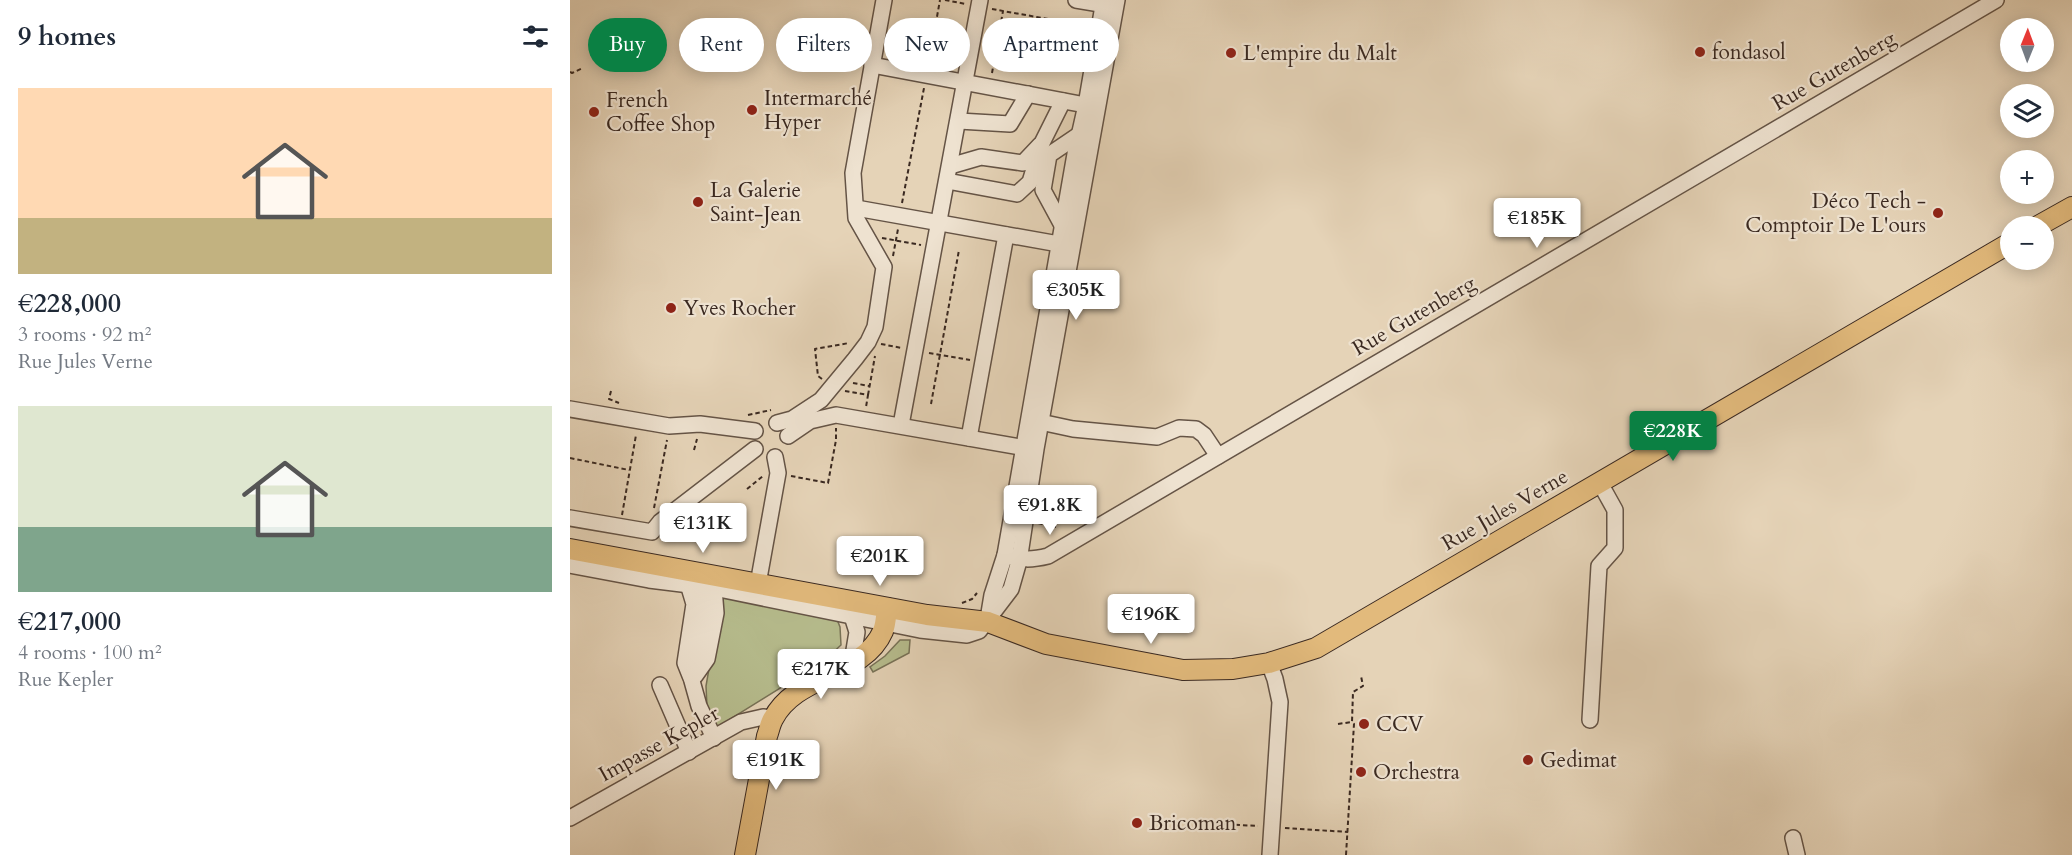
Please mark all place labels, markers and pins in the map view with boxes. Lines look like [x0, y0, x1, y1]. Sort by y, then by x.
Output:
place label: fondasol [1712, 38, 1786, 67]
place label: L'empire du Malt [1243, 39, 1397, 68]
marker: fondasol [1693, 45, 1707, 59]
marker: L'empire du Malt [1224, 46, 1238, 60]
place label: Intermarché Hyper [764, 84, 872, 137]
place label: French Coffee Shop [606, 86, 715, 139]
marker: Intermarché Hyper [745, 103, 759, 117]
marker: French Coffee Shop [587, 105, 601, 119]
place label: La Galerie Saint-Jean [710, 176, 801, 229]
place label: Déco Tech - Comptoir De L'ours [1745, 187, 1926, 240]
marker: La Galerie Saint-Jean [691, 195, 705, 209]
pin: €185K [1495, 198, 1579, 249]
marker: Déco Tech - Comptoir De L'ours [1931, 206, 1945, 220]
pin: €305K [1034, 270, 1118, 321]
place label: Yves Rocher [683, 294, 796, 323]
marker: Yves Rocher [664, 301, 678, 315]
pin: €228K [1631, 411, 1715, 462]
pin: €91.8K [1001, 485, 1099, 536]
pin: €131K [661, 503, 745, 554]
pin: €201K [838, 536, 922, 587]
pin: €196K [1109, 594, 1193, 645]
pin: €217K [779, 649, 863, 700]
place label: CCV [1376, 710, 1424, 739]
marker: CCV [1357, 717, 1371, 731]
pin: €191K [734, 740, 818, 791]
place label: Gedimat [1540, 746, 1617, 775]
marker: Gedimat [1521, 753, 1535, 767]
place label: Orchestra [1373, 758, 1460, 787]
marker: Orchestra [1354, 765, 1368, 779]
place label: Bricoman [1149, 809, 1237, 838]
marker: Bricoman [1130, 816, 1144, 830]

